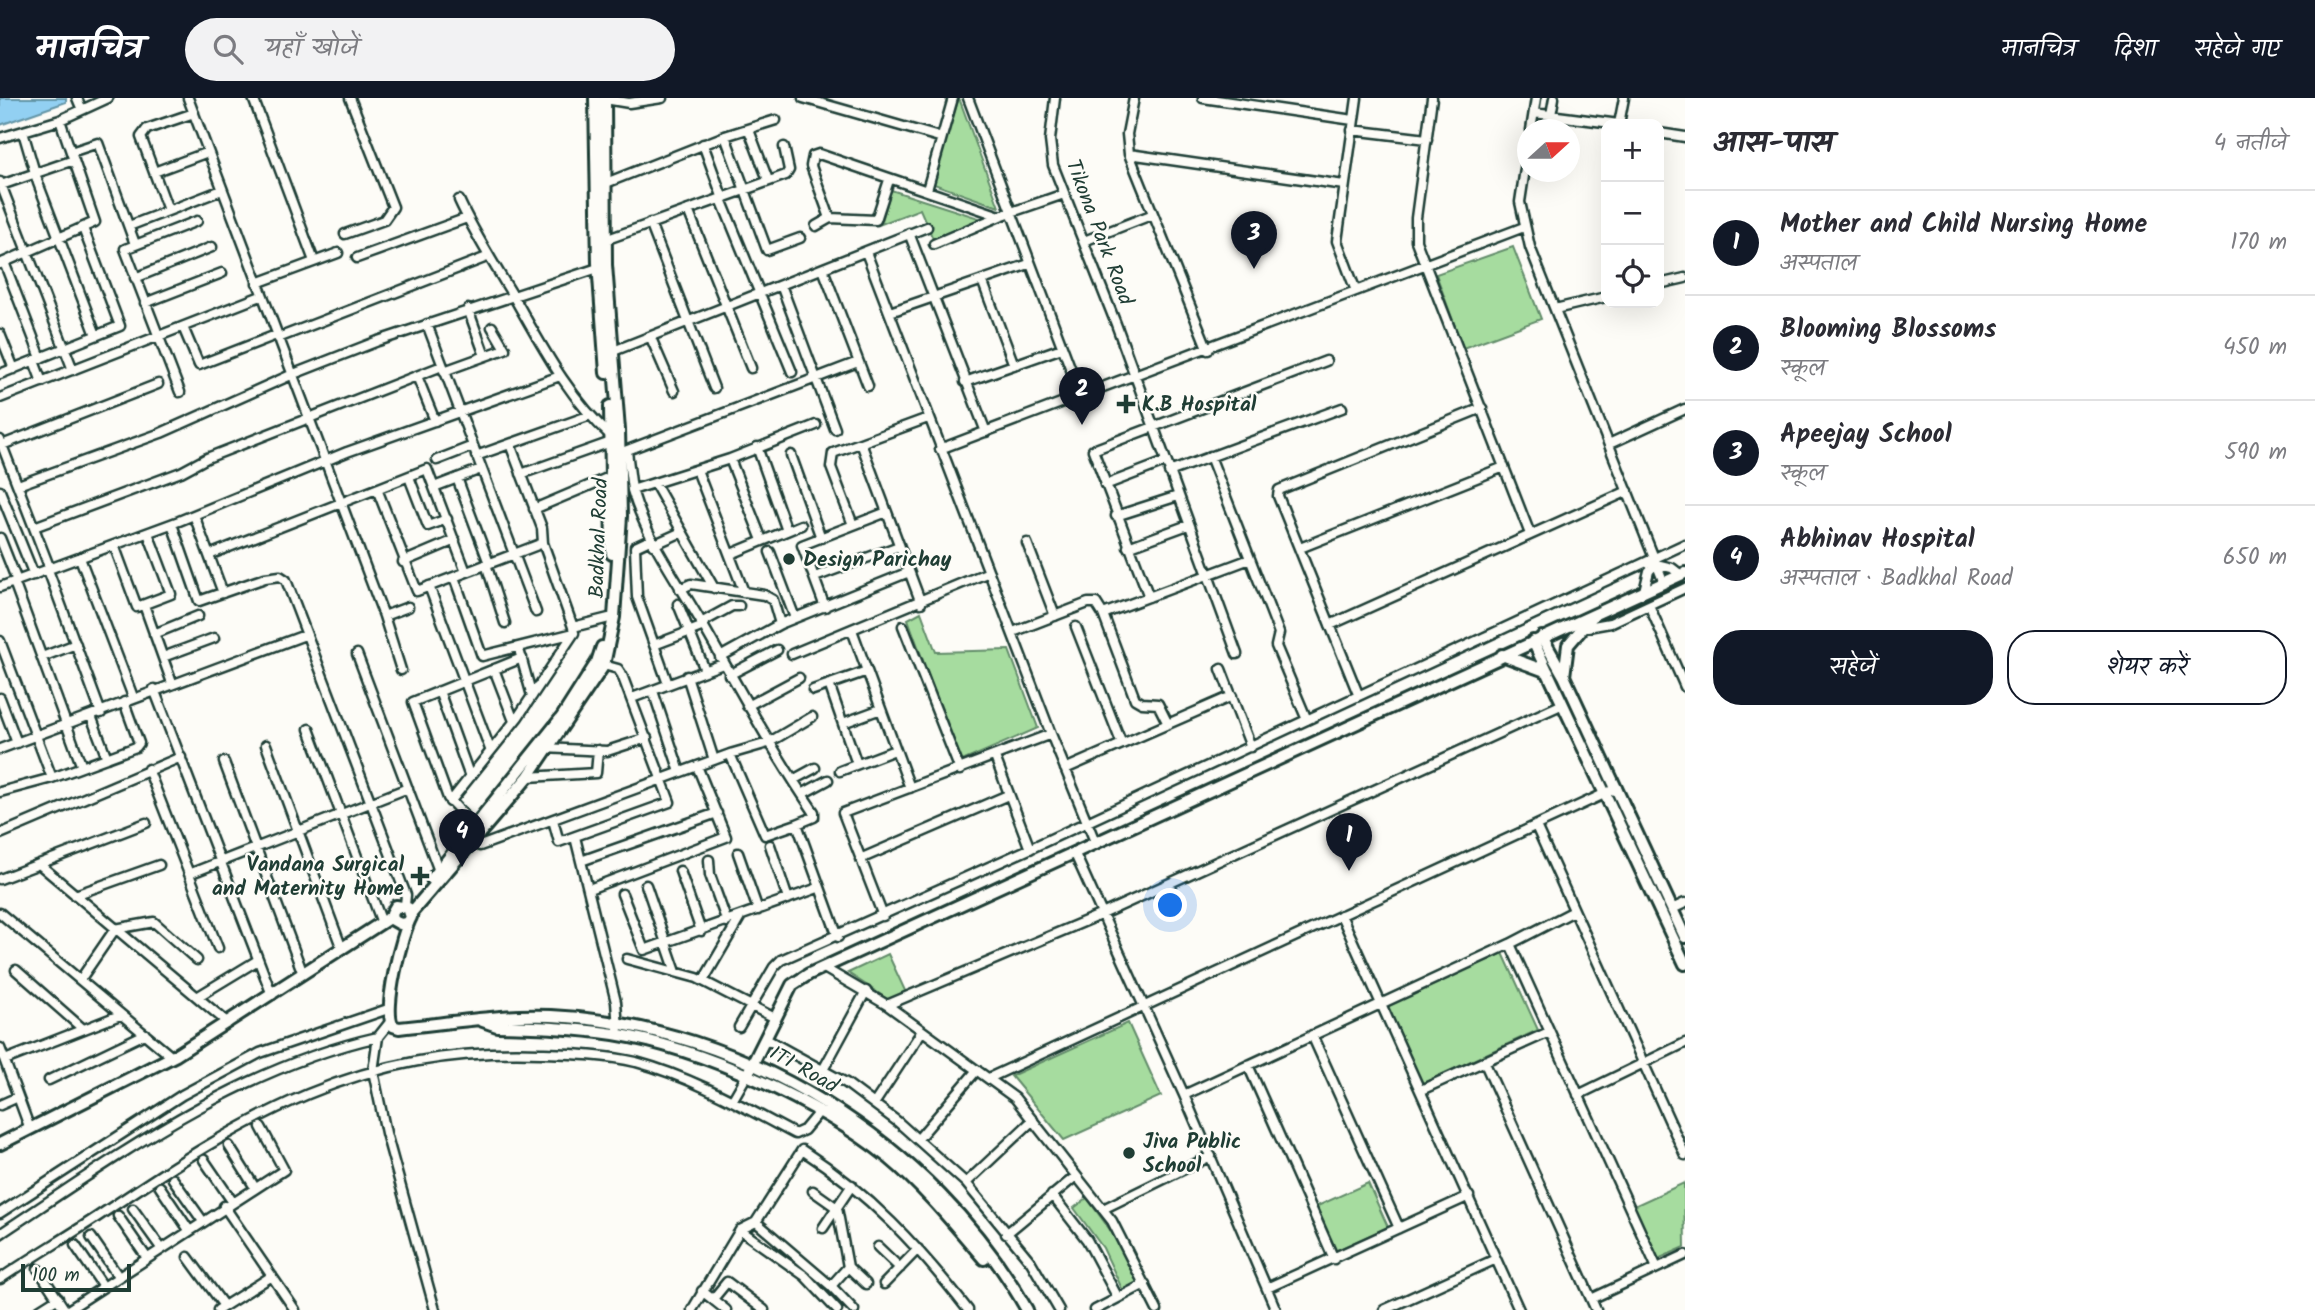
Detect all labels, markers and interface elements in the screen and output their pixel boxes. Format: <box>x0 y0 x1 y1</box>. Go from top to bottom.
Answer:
search box <box>185 18 675 81</box>
text: मानचित्र <box>35 23 143 76</box>
text: यहाँ खोजें <box>265 28 359 70</box>
icon: search <box>209 30 247 68</box>
text: मानचित्र <box>2001 30 2076 69</box>
text: दिशा <box>2114 30 2156 69</box>
text: सहेजे गए <box>2194 30 2280 69</box>
north arrow <box>1517 119 1580 182</box>
map controls <box>1601 119 1664 308</box>
button: + <box>1601 119 1664 182</box>
text: आस-पास <box>1713 120 1834 168</box>
text: 4 नतीजे <box>2214 126 2287 162</box>
street label: Tikona Park Road <box>1056 155 1142 311</box>
button: − <box>1601 182 1664 245</box>
text: Mother and Child Nursing Home <box>1780 204 2147 246</box>
pin: 3 <box>1231 211 1277 269</box>
text: 1 <box>1733 225 1739 261</box>
text: 170 m <box>2230 225 2287 261</box>
button: locate <box>1601 245 1664 308</box>
text: अस्पताल <box>1780 246 1857 282</box>
text: Blooming Blossoms <box>1780 309 1996 351</box>
text: 2 <box>1729 330 1743 366</box>
text: 450 m <box>2223 330 2287 366</box>
text: स्कूल <box>1780 351 1825 387</box>
pin: 2 <box>1059 367 1105 425</box>
place label: K.B Hospital <box>1142 389 1257 422</box>
marker: K.B Hospital <box>1116 394 1136 414</box>
text: Apeejay School <box>1780 414 1952 456</box>
text: 3 <box>1730 435 1742 471</box>
text: 590 m <box>2224 435 2287 471</box>
text: स्कूल <box>1780 456 1825 492</box>
street label: Badkhal Road <box>581 477 618 599</box>
text: Abhinav Hospital <box>1780 519 1975 561</box>
text: 4 <box>1730 540 1742 576</box>
text: 650 m <box>2223 540 2287 576</box>
place label: Design Parichay <box>803 544 951 577</box>
marker: Design Parichay <box>781 551 797 567</box>
text: अस्पताल · Badkhal Road <box>1780 561 2013 597</box>
button: सहेजें <box>1713 630 1993 705</box>
button: शेयर करें <box>2007 630 2287 705</box>
pin: 4 <box>439 809 485 867</box>
pin: 1 <box>1326 813 1372 871</box>
place label: Vandana Surgical and Maternity Home <box>212 849 404 906</box>
marker: Vandana Surgical and Maternity Home <box>410 866 430 886</box>
your location <box>1153 888 1187 922</box>
street label: ITI Road <box>763 1038 844 1103</box>
place label: Jiva Public School <box>1143 1126 1241 1183</box>
marker: Jiva Public School <box>1121 1145 1137 1161</box>
scale bar <box>21 1261 131 1293</box>
text: 100 m <box>32 1261 80 1291</box>

